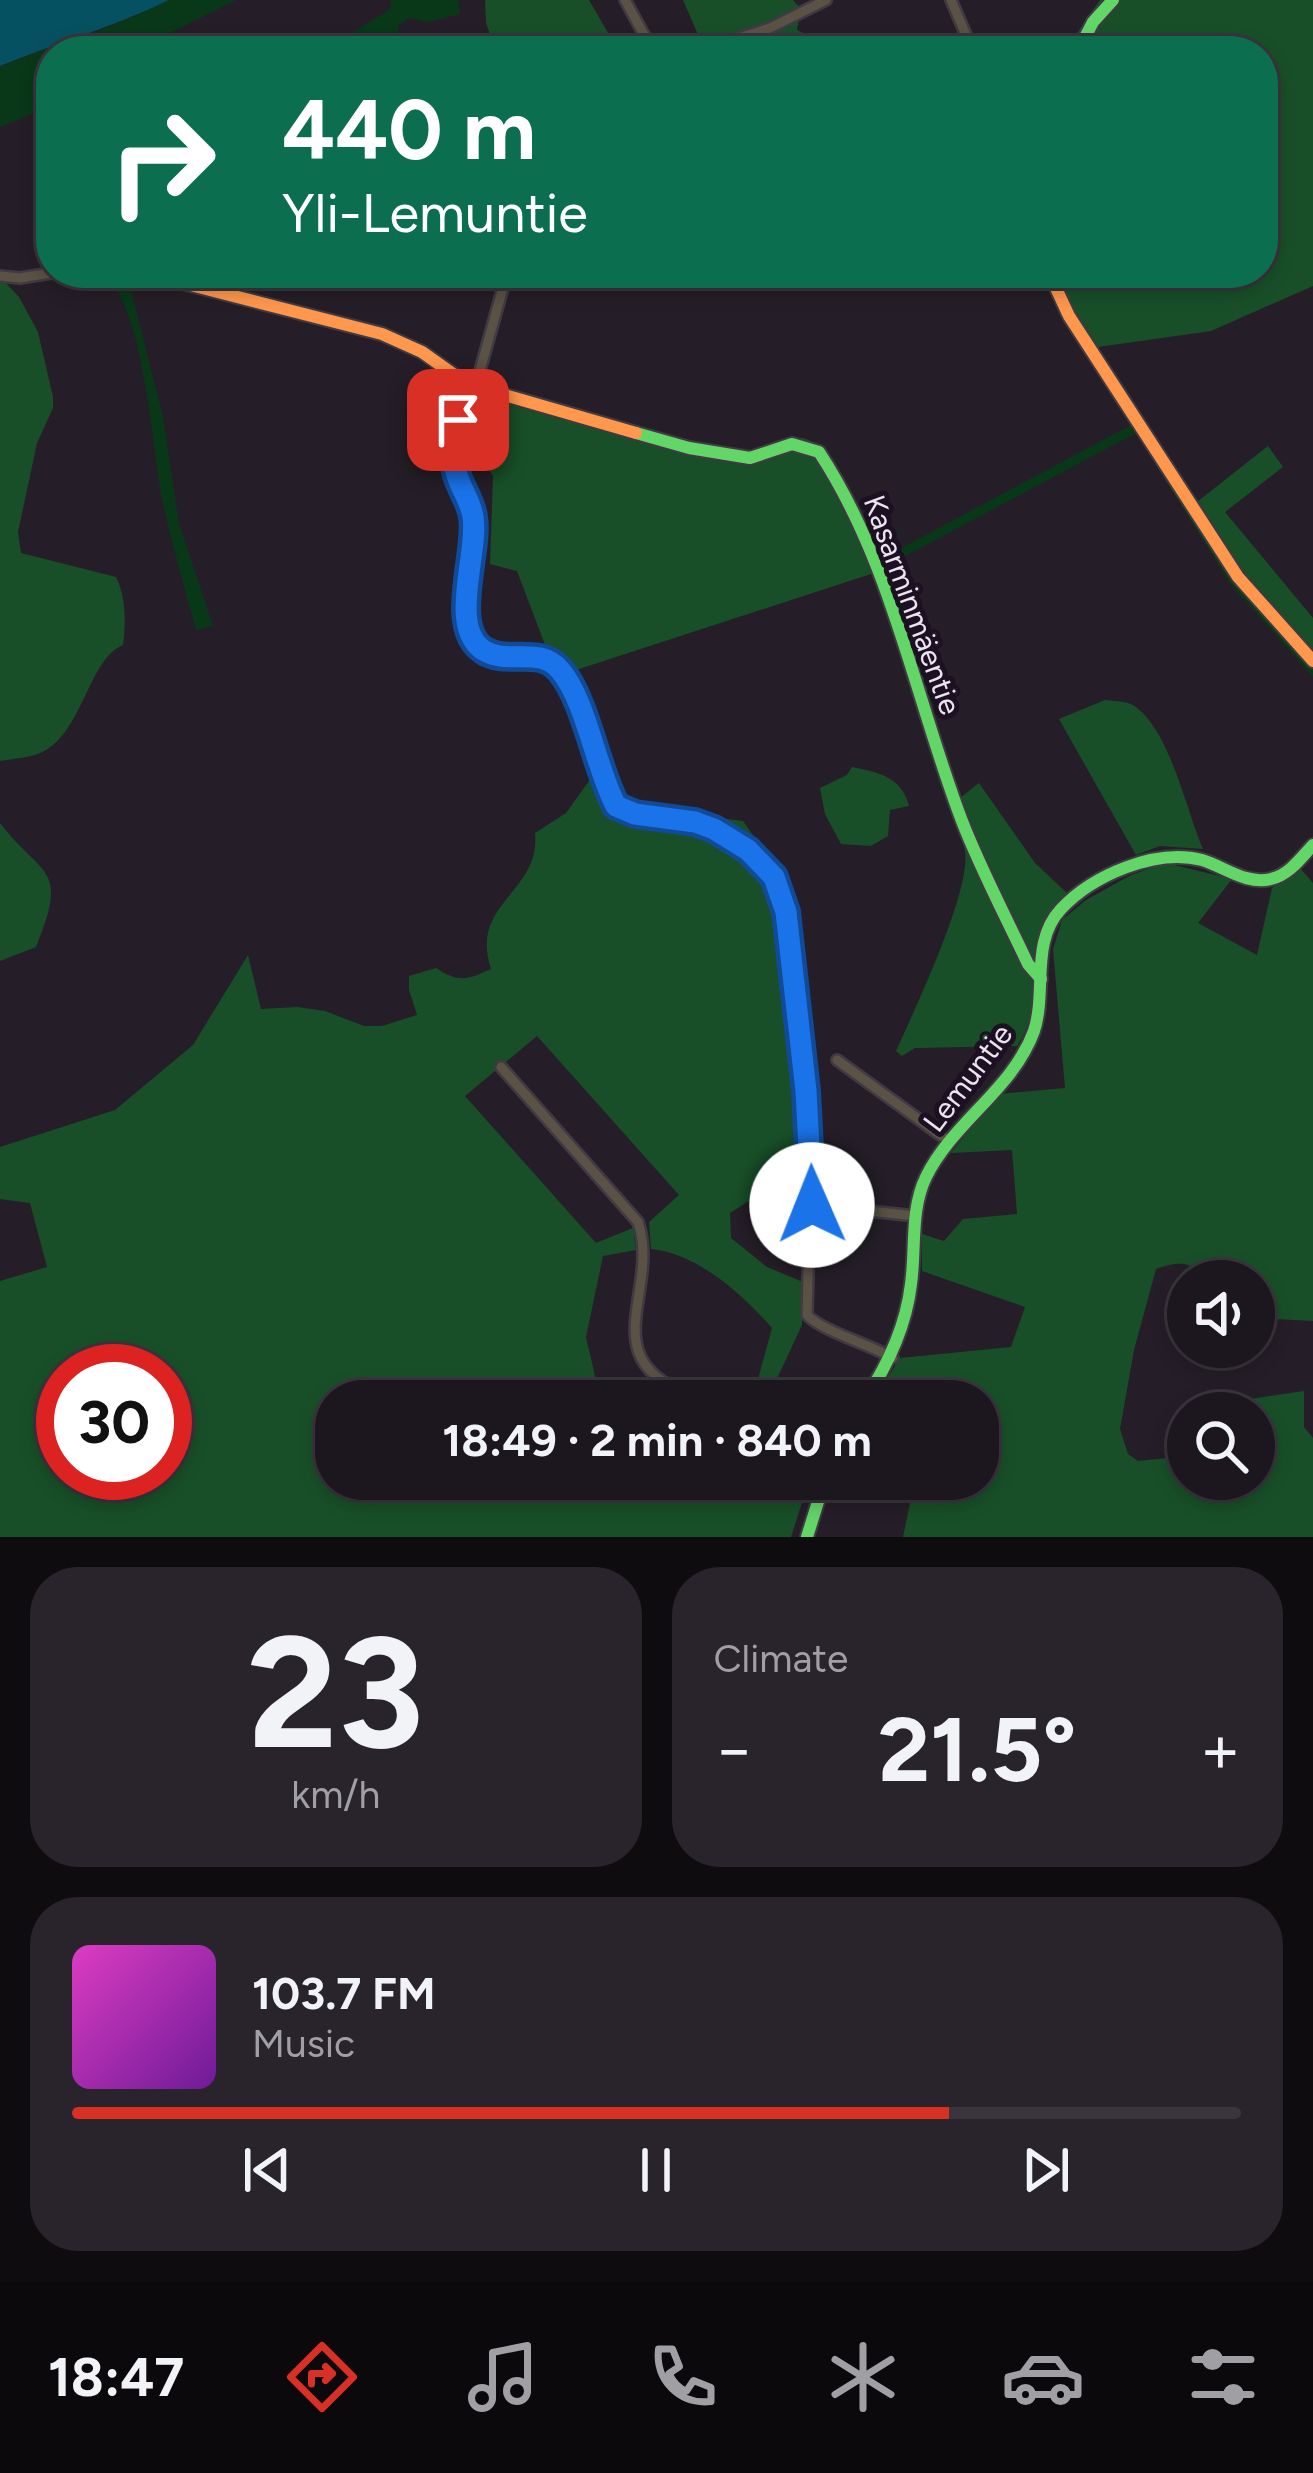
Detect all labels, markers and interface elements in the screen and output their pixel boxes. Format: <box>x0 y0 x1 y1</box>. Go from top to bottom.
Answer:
text: 440 m <box>282 79 536 180</box>
icon: right <box>84 84 240 240</box>
text: Yli-Lemuntie <box>282 181 588 246</box>
pin <box>407 369 509 471</box>
icon: arrive <box>425 387 491 453</box>
street label: Kasarminmäentie <box>856 490 969 720</box>
street label: Lemuntie <box>915 1016 1020 1139</box>
position arrow <box>749 1142 875 1268</box>
map controls <box>1167 1260 1275 1500</box>
button: sound <box>1167 1260 1275 1368</box>
speed limit sign: 30 <box>36 1344 192 1500</box>
button: search <box>1167 1392 1275 1500</box>
text: 18:49 · 2 min · 840 m <box>442 1413 872 1467</box>
text: 23 <box>247 1599 424 1786</box>
text: Climate <box>714 1635 848 1682</box>
text: 21.5° <box>878 1695 1077 1804</box>
text: − <box>714 1709 755 1789</box>
text: + <box>1200 1709 1241 1789</box>
text: km/h <box>291 1771 380 1818</box>
text: 103.7 FM <box>252 1966 436 2020</box>
text: Music <box>252 2020 355 2067</box>
icon: previous <box>234 2137 300 2203</box>
icon: pause <box>623 2137 689 2203</box>
icon: next <box>1013 2137 1079 2203</box>
icon: directions <box>280 2335 364 2419</box>
icon: music <box>461 2335 545 2419</box>
icon: phone <box>641 2335 725 2419</box>
icon: climate <box>821 2335 905 2419</box>
icon: car <box>1001 2335 1085 2419</box>
icon: filters <box>1181 2335 1265 2419</box>
text: 18:47 <box>48 2345 184 2410</box>

